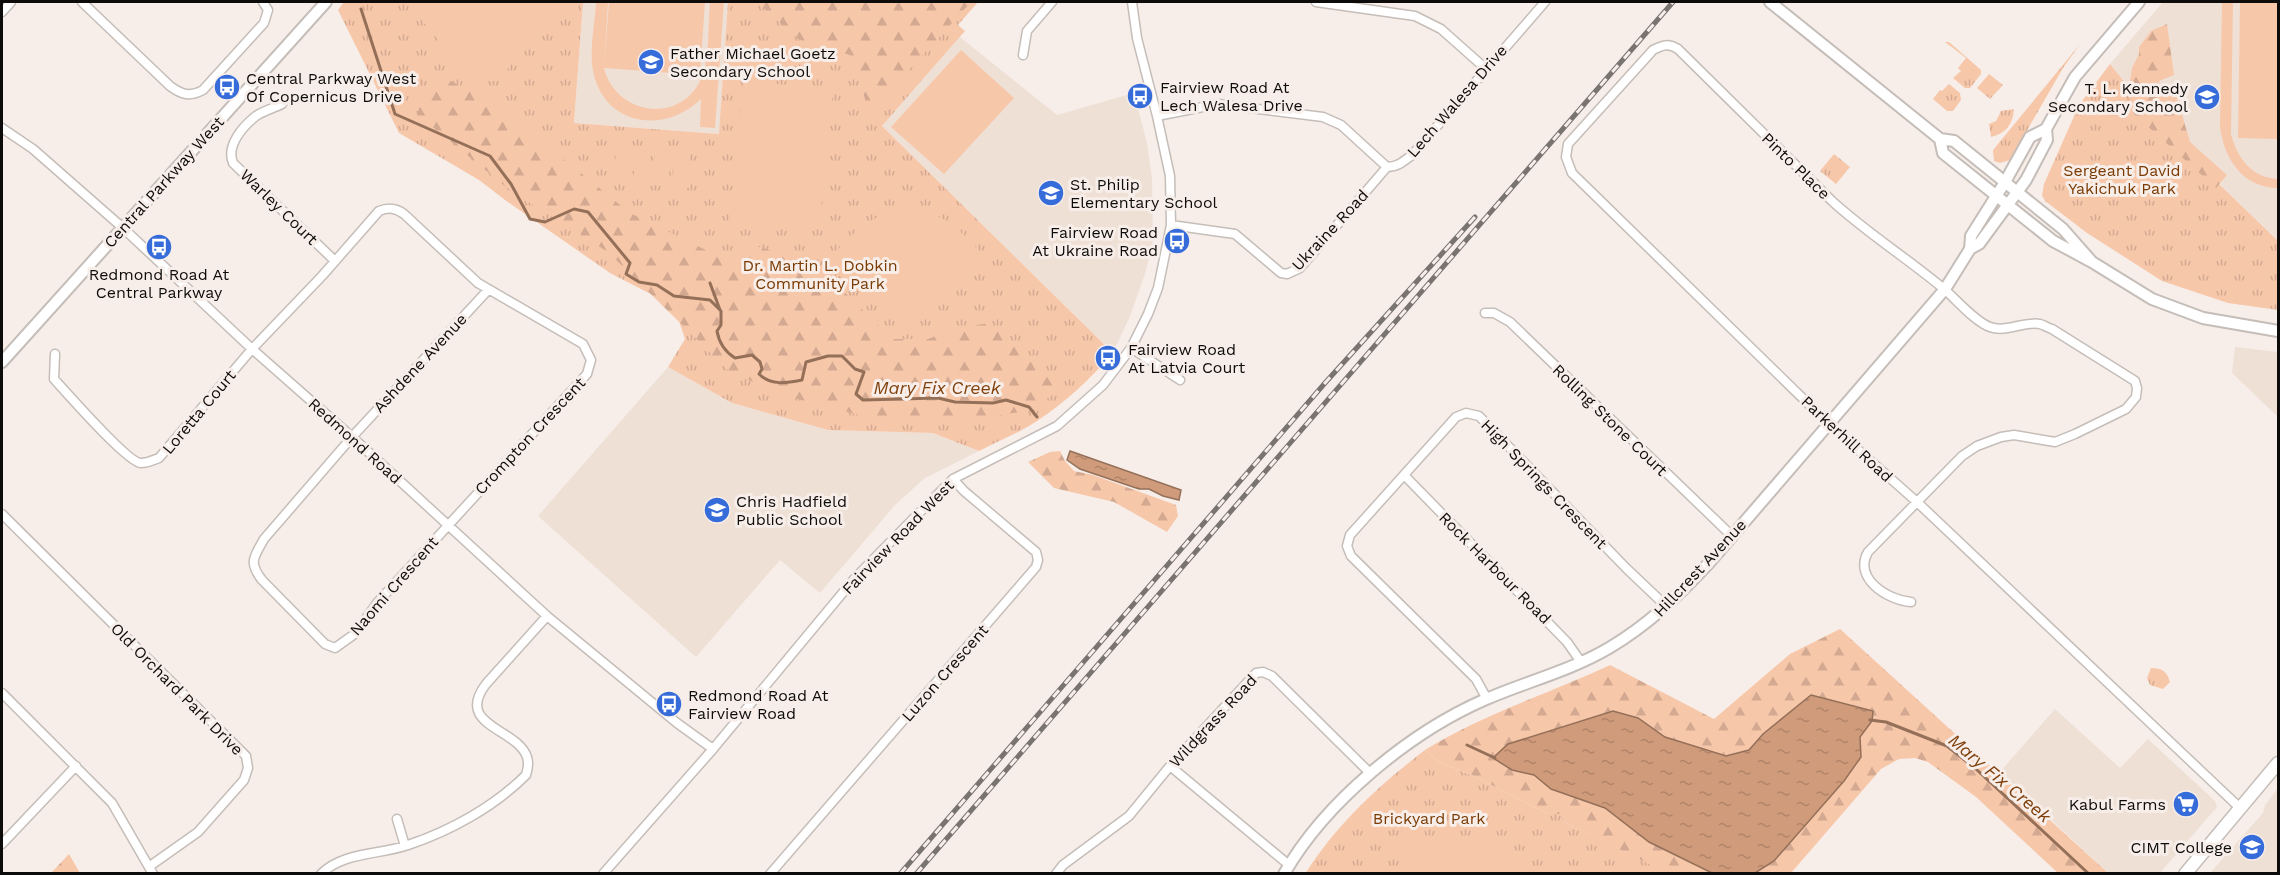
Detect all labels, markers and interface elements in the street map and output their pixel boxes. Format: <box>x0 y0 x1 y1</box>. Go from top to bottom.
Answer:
street label: Lech Walesa Drive <box>1403 41 1511 161</box>
place label: Father Michael Goetz Secondary School <box>670 44 835 81</box>
school or university icon: Father Michael Goetz Secondary School <box>636 47 666 77</box>
place label: Central Parkway West Of Copernicus Drive <box>246 69 416 106</box>
bus stop icon: Central Parkway West Of Copernicus Drive <box>212 72 242 102</box>
place label: Fairview Road At Lech Walesa Drive <box>1160 78 1303 115</box>
place label: T. L. Kennedy Secondary School <box>2048 79 2189 116</box>
bus stop icon: Fairview Road At Lech Walesa Drive <box>1125 81 1155 111</box>
school or university icon: T. L. Kennedy Secondary School <box>2192 82 2222 112</box>
street label: Central Parkway West <box>100 112 228 252</box>
street label: Pinto Place <box>1758 129 1834 203</box>
park label: Sergeant David Yakichuk Park <box>2063 161 2181 198</box>
street label: Warley Court <box>236 165 322 249</box>
place label: St. Philip Elementary School <box>1070 175 1218 212</box>
school or university icon: St. Philip Elementary School <box>1036 178 1066 208</box>
street label: Ukraine Road <box>1288 186 1372 274</box>
place label: Fairview Road At Ukraine Road <box>1032 223 1158 260</box>
bus stop icon: Fairview Road At Ukraine Road <box>1162 226 1192 256</box>
bus stop icon: Redmond Road At Central Parkway <box>144 232 174 262</box>
park label: Dr. Martin L. Dobkin Community Park <box>742 256 898 293</box>
place label: Redmond Road At Central Parkway <box>89 265 230 302</box>
street label: Ashdene Avenue <box>369 309 471 417</box>
place label: Fairview Road At Latvia Court <box>1128 340 1245 377</box>
bus stop icon: Fairview Road At Latvia Court <box>1093 343 1123 373</box>
street label: Rolling Stone Court <box>1549 360 1672 480</box>
street label: Loretta Court <box>158 366 240 458</box>
street label: Crompton Crescent <box>471 373 589 499</box>
water label: Mary Fix Creek <box>874 377 1002 398</box>
street label: Parkerhill Road <box>1797 392 1897 486</box>
street label: Redmond Road <box>304 394 406 488</box>
street label: High Springs Crescent <box>1477 415 1611 553</box>
street label: Fairview Road West <box>838 475 958 598</box>
place label: Chris Hadfield Public School <box>736 492 847 529</box>
school or university icon: Chris Hadfield Public School <box>702 495 732 525</box>
street label: Rock Harbour Road <box>1435 508 1555 628</box>
street label: Hillcrest Avenue <box>1650 515 1750 621</box>
street label: Naomi Crescent <box>346 532 442 639</box>
street label: Old Orchard Park Drive <box>107 619 247 759</box>
street label: Luzon Crescent <box>898 620 992 725</box>
street label: Wildgrass Road <box>1165 671 1261 771</box>
place label: Redmond Road At Fairview Road <box>688 686 829 723</box>
bus stop icon: Redmond Road At Fairview Road <box>654 689 684 719</box>
water label: Mary Fix Creek <box>1945 729 2056 828</box>
supermarket icon: Kabul Farms <box>2171 789 2201 819</box>
place label: Kabul Farms <box>2069 795 2166 814</box>
park label: Brickyard Park <box>1373 809 1485 828</box>
school or university icon: CIMT College <box>2237 832 2267 862</box>
place label: CIMT College <box>2131 838 2232 857</box>

